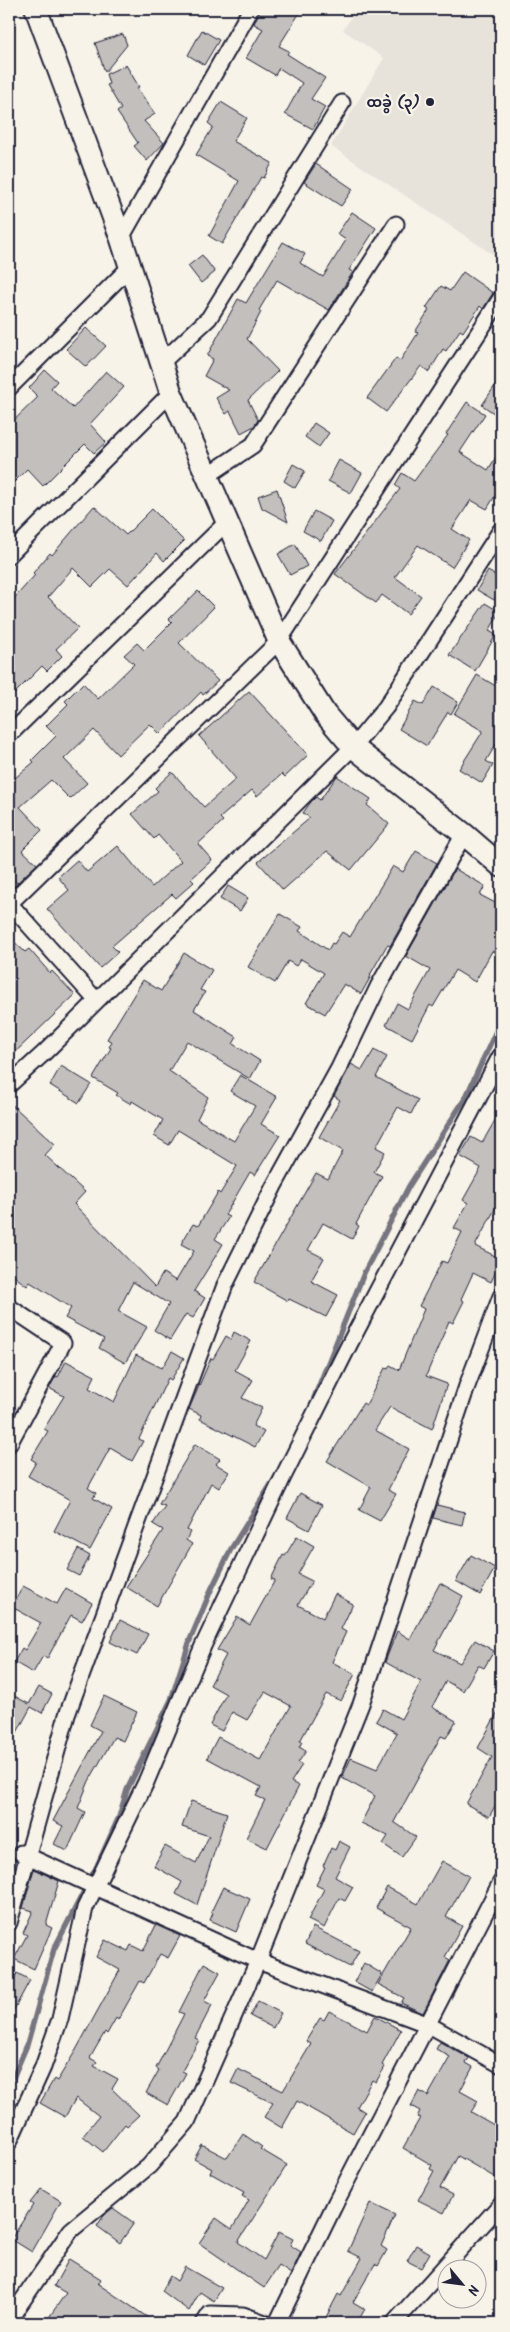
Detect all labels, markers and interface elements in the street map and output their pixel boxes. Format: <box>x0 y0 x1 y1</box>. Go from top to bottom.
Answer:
place label: ထခွဲ (၃) <box>366 92 420 114</box>
marker: ထခွဲ (၃) <box>424 96 436 108</box>
north arrow <box>438 2260 488 2310</box>
text: N <box>461 2281 484 2299</box>

